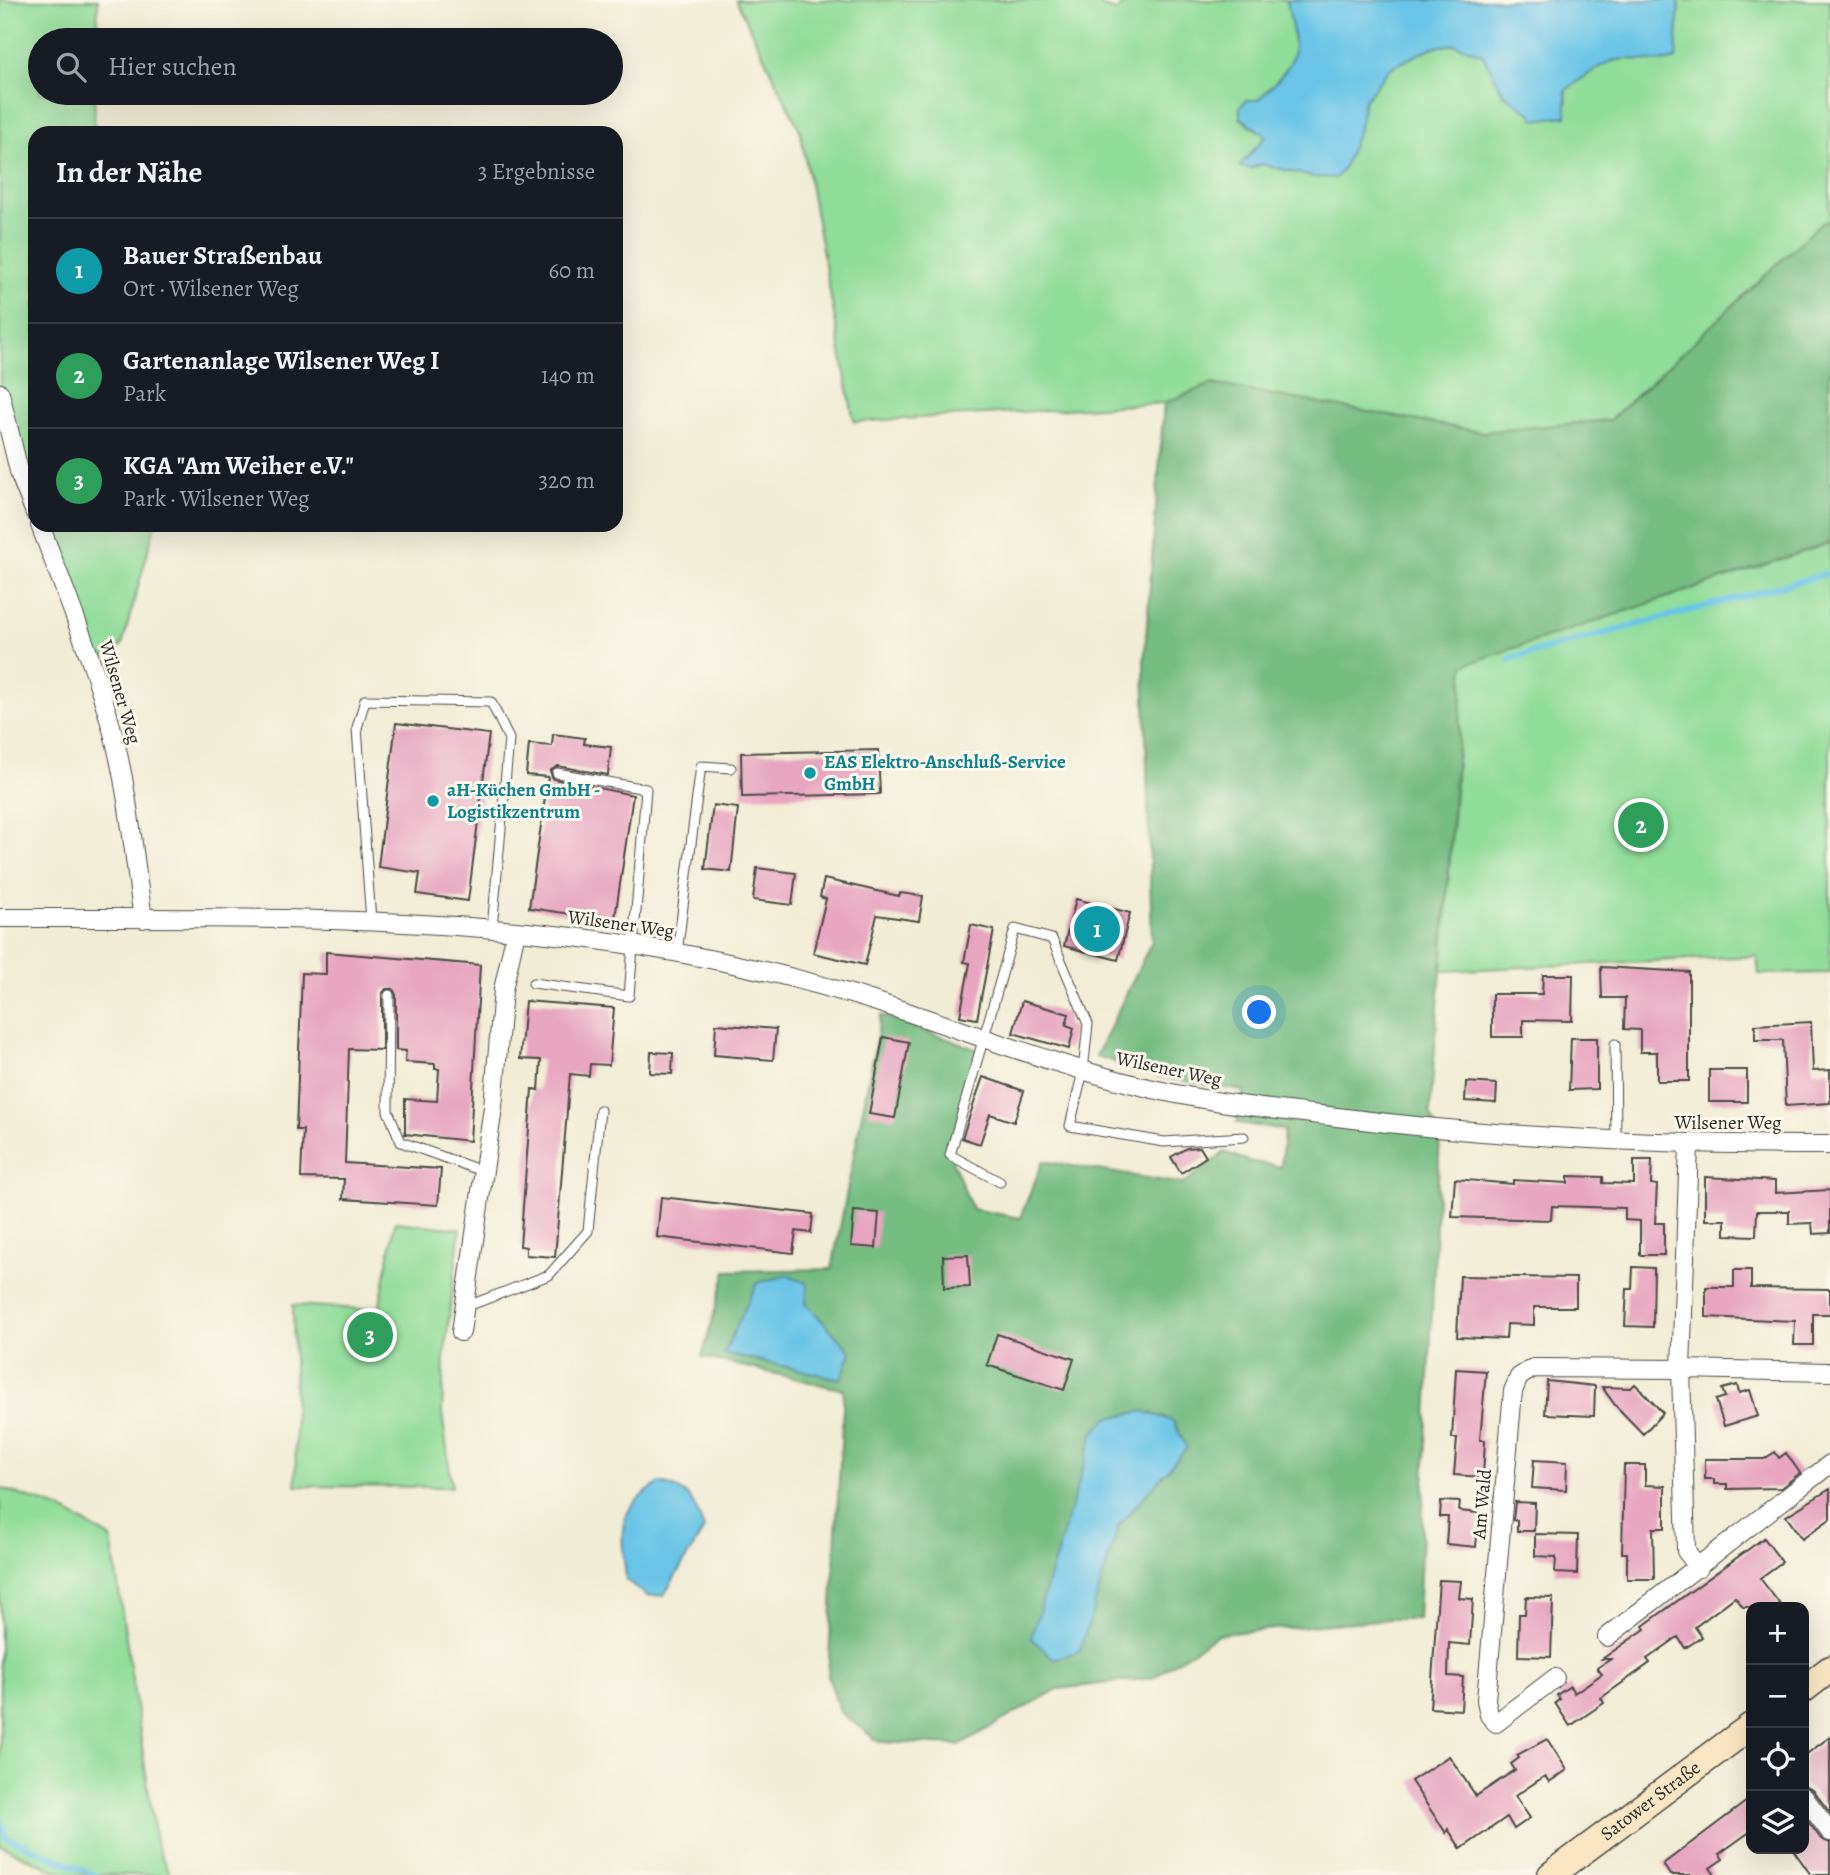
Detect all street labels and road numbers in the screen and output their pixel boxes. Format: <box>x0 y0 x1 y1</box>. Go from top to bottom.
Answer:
street label: Wilsener Weg <box>92 636 147 748</box>
street label: Wilsener Weg <box>565 904 676 944</box>
street label: Wilsener Weg <box>1113 1045 1225 1093</box>
street label: Wilsener Weg <box>1673 1110 1782 1136</box>
street label: Am Wald <box>1466 1467 1498 1541</box>
street label: Satower Straße <box>1595 1755 1706 1847</box>

